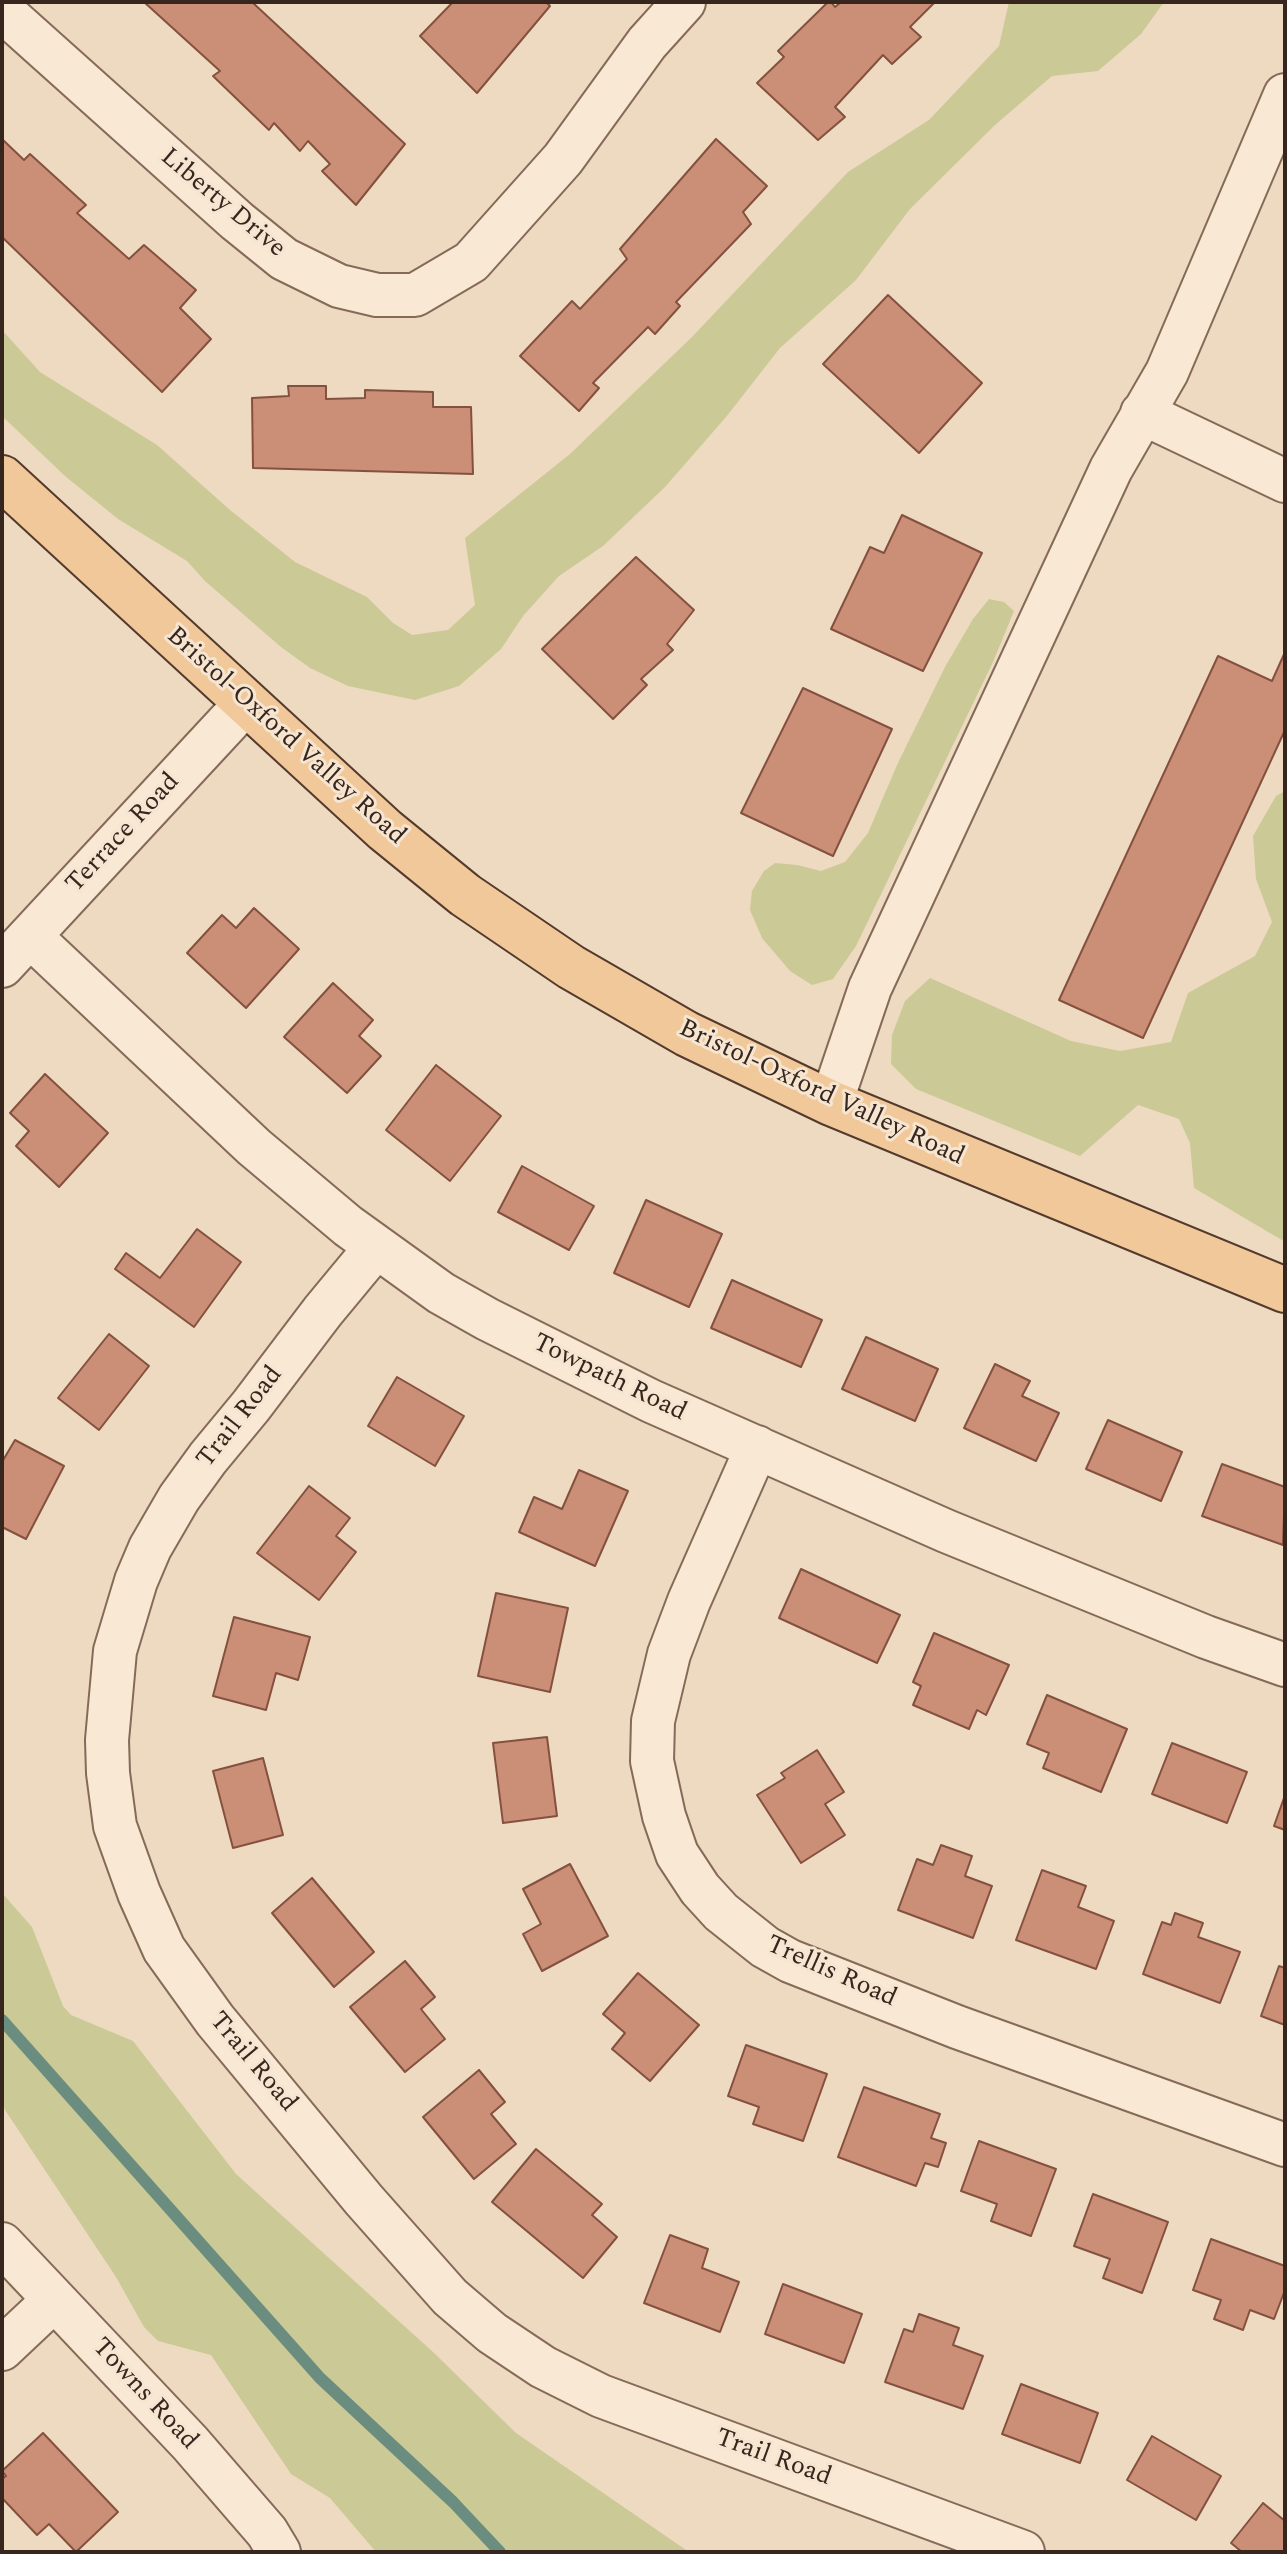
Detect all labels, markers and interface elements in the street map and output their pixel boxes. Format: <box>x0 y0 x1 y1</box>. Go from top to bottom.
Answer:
street label: Liberty Drive <box>153 143 291 265</box>
street label: Bristol-Oxford Valley Road <box>159 621 411 853</box>
street label: Terrace Road <box>61 768 187 900</box>
street label: Bristol-Oxford Valley Road <box>673 1014 969 1174</box>
street label: Towpath Road <box>527 1328 691 1430</box>
street label: Trail Road <box>191 1361 291 1475</box>
street label: Trellis Road <box>761 1930 901 2016</box>
street label: Trail Road <box>201 2007 303 2119</box>
street label: Towns Road <box>84 2333 204 2457</box>
street label: Trail Road <box>711 2424 835 2494</box>

